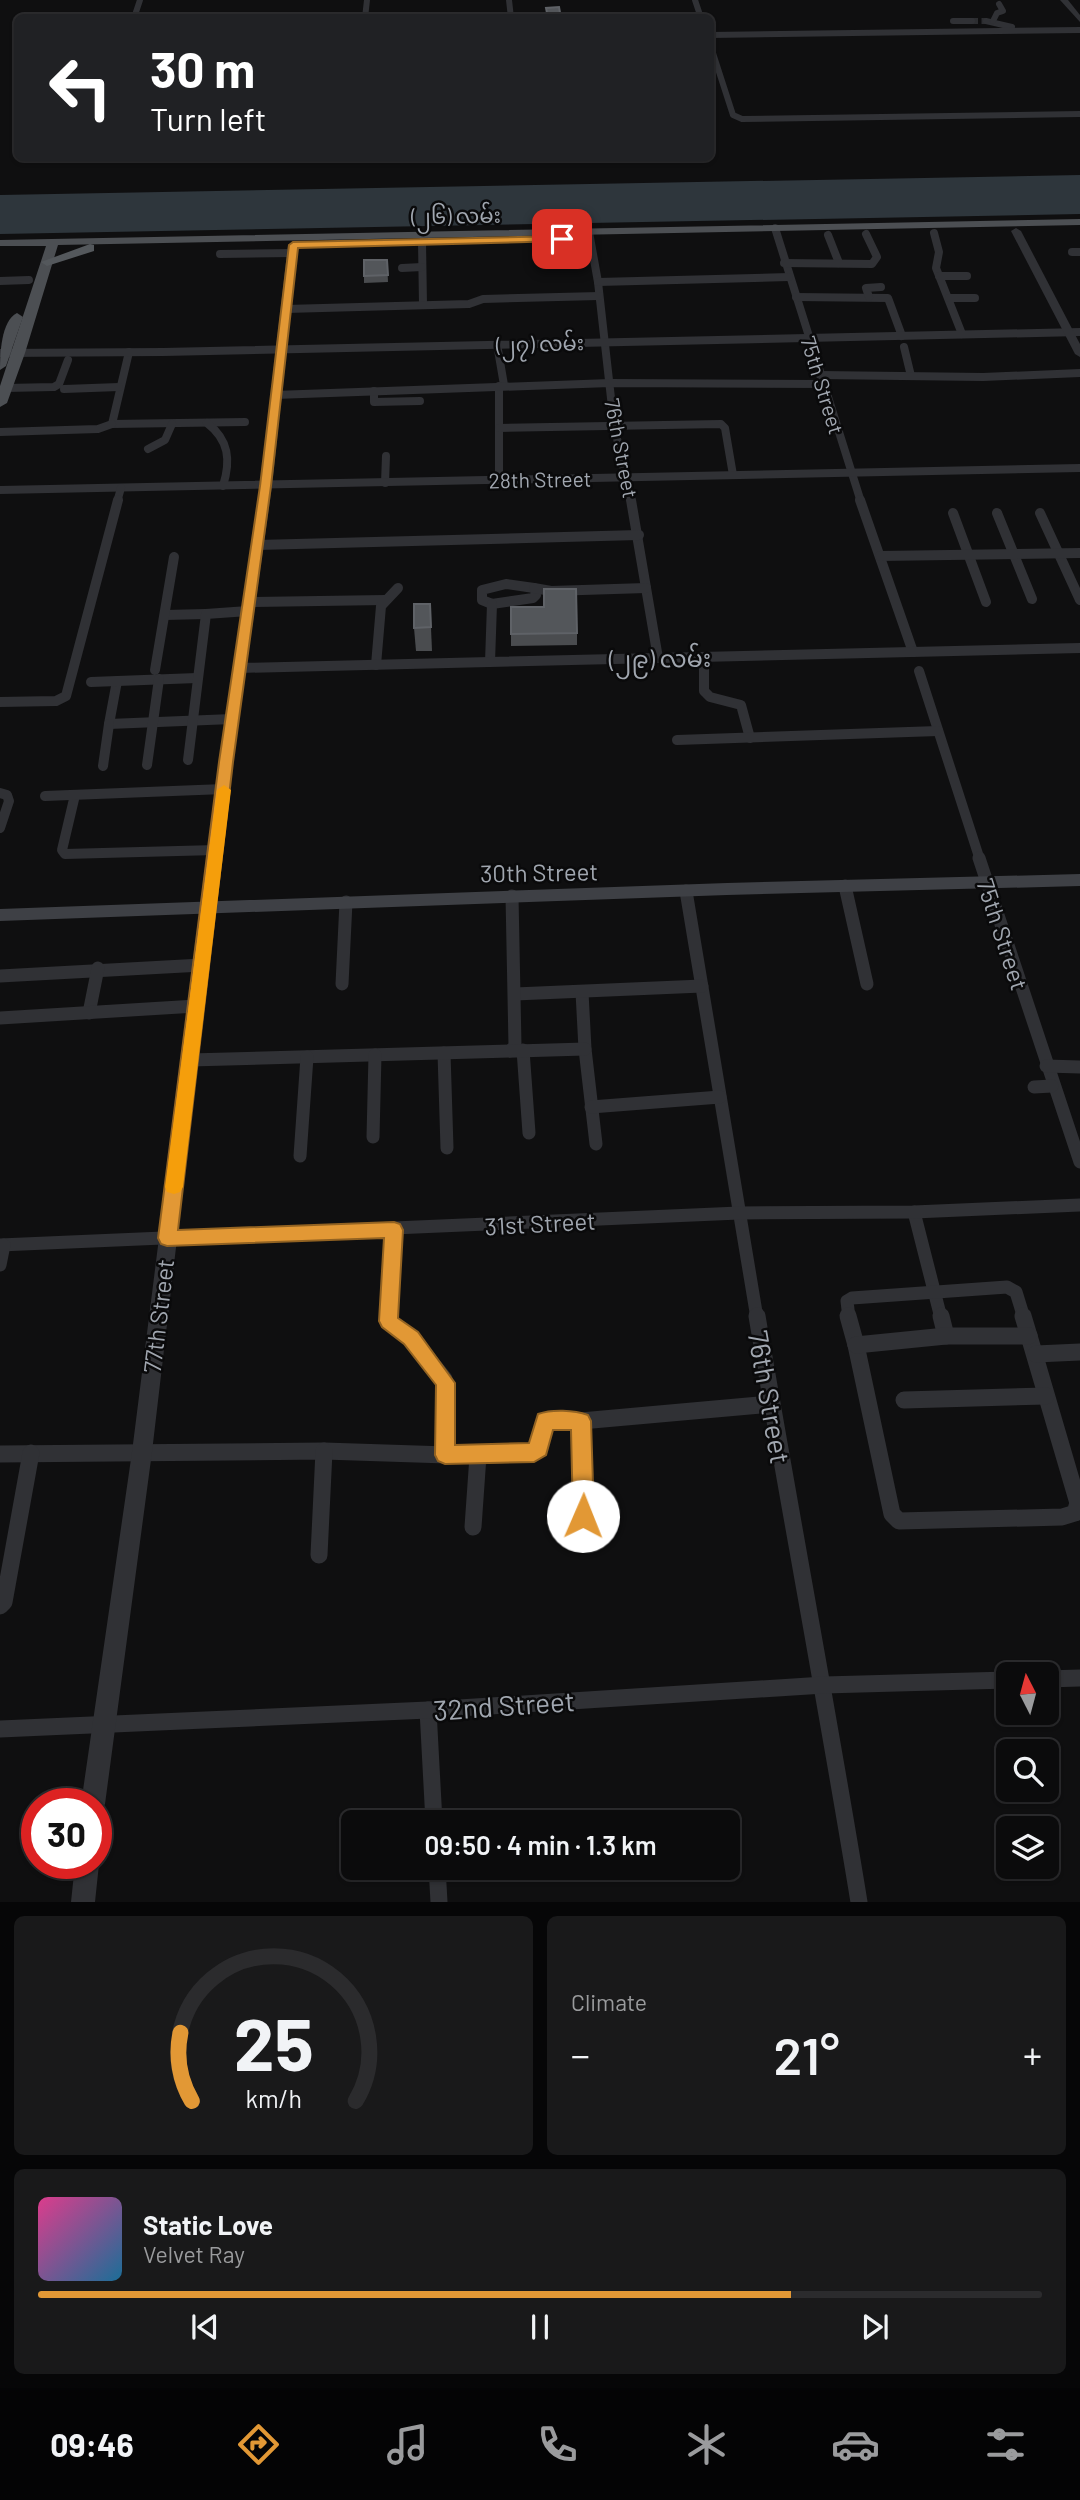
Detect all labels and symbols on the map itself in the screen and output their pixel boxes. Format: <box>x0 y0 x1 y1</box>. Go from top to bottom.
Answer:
street label: (၂၆) လမ်း <box>410 200 501 234</box>
pin <box>532 209 592 269</box>
street label: (၂၇) လမ်း <box>495 327 585 363</box>
street label: 75th Street <box>796 333 850 437</box>
street label: 76th Street <box>600 396 644 500</box>
street label: 28th Street <box>488 466 592 492</box>
street label: (၂၉) လမ်း <box>608 643 712 679</box>
street label: 30th Street <box>480 856 598 888</box>
street label: 75th Street <box>971 875 1035 993</box>
street label: 31st Street <box>484 1206 596 1240</box>
street label: 77th Street <box>137 1257 179 1375</box>
street label: 76th Street <box>742 1328 798 1466</box>
position arrow <box>546 1479 620 1553</box>
north arrow <box>996 1662 1059 1726</box>
street label: 32nd Street <box>432 1683 576 1727</box>
speed limit sign: 30 <box>21 1788 112 1879</box>

